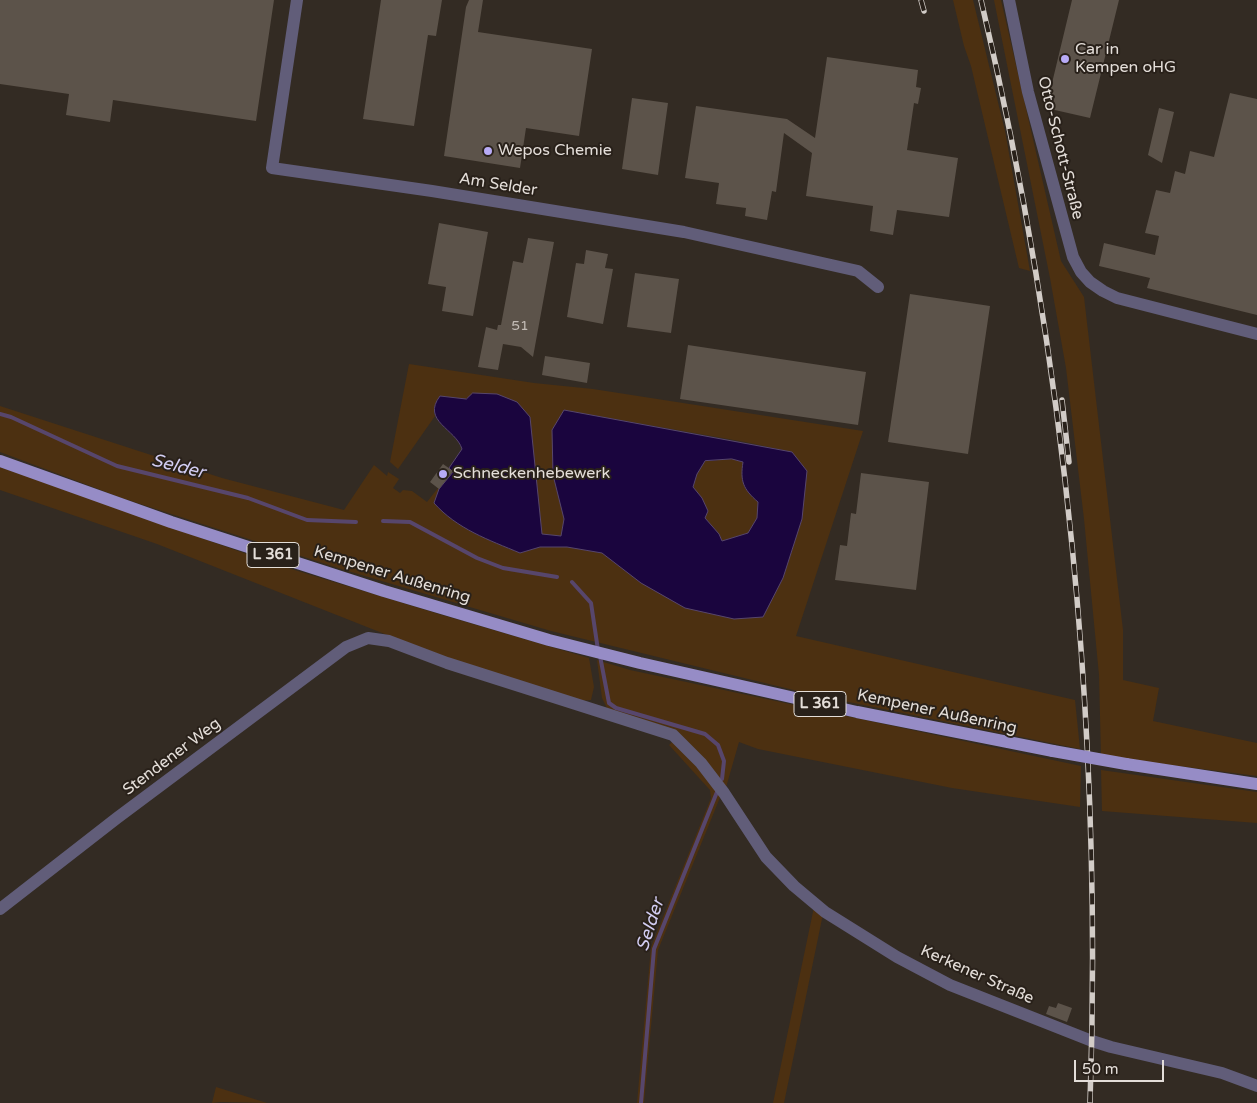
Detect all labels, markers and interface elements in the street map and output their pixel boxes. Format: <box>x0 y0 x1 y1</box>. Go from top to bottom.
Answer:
place label: Car in Kempen oHG <box>1075 40 1176 78</box>
marker: Car in Kempen oHG <box>1059 53 1071 65</box>
street label: Otto-Schott-Straße <box>1033 74 1087 222</box>
place label: Wepos Chemie <box>498 141 612 161</box>
marker: Wepos Chemie <box>482 145 494 157</box>
street label: Am Selder <box>458 169 538 201</box>
house number: 51 <box>511 318 529 334</box>
water label: Selder <box>149 450 207 484</box>
place label: Schneckenhebewerk <box>453 464 610 484</box>
marker: Schneckenhebewerk <box>437 468 449 480</box>
road number: L 361 <box>247 542 299 568</box>
street label: Kempener Außenring <box>311 542 473 608</box>
street label: Kempener Außenring <box>855 686 1019 738</box>
road number: L 361 <box>794 692 846 716</box>
street label: Stendener Weg <box>119 714 225 800</box>
water label: Selder <box>632 896 670 954</box>
street label: Kerkener Straße <box>917 941 1037 1009</box>
scale bar <box>1077 1050 1167 1082</box>
text: 50 m <box>1082 1060 1119 1078</box>

